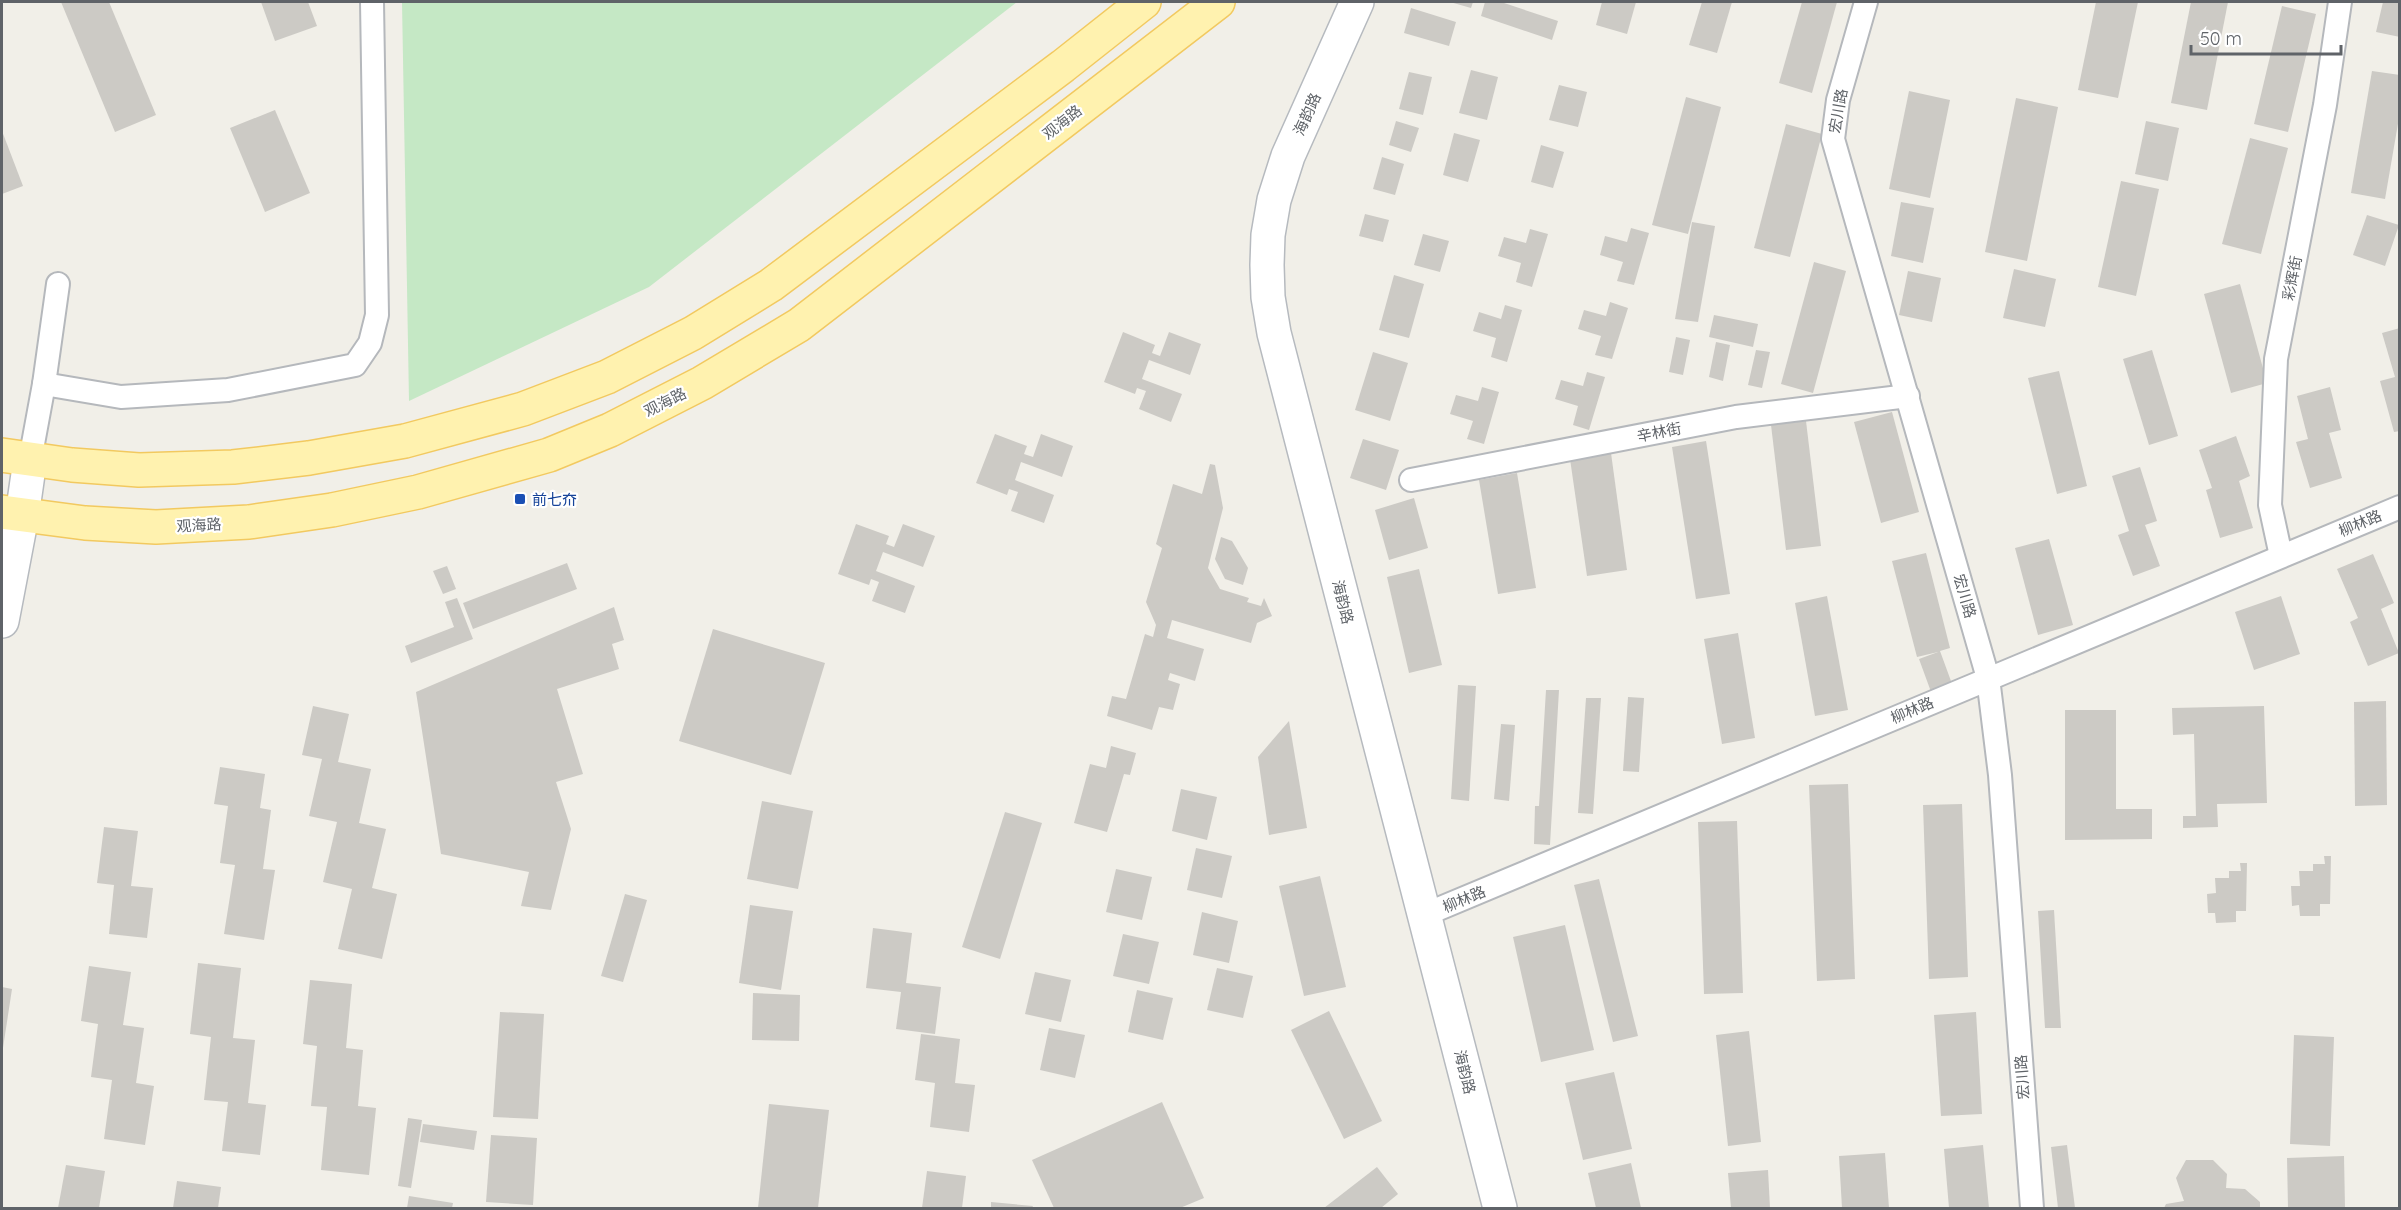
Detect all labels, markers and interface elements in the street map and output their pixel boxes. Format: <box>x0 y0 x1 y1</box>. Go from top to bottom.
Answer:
scale bar <box>2191 18 2341 56</box>
text: 50 m <box>2200 27 2242 50</box>
street label: 宏川路 <box>1825 87 1851 135</box>
street label: 海韵路 <box>1289 90 1325 138</box>
street label: 观海路 <box>1038 101 1086 143</box>
street label: 彩辉街 <box>2278 254 2306 302</box>
street label: 观海路 <box>641 383 689 421</box>
street label: 辛林街 <box>1635 418 1683 446</box>
place label: 前七夼 <box>532 490 577 509</box>
marker: 前七夼 <box>513 492 527 506</box>
street label: 柳林路 <box>2336 505 2384 541</box>
street label: 观海路 <box>176 514 222 536</box>
street label: 宏川路 <box>1950 572 1980 620</box>
street label: 海韵路 <box>1328 578 1358 626</box>
street label: 柳林路 <box>1888 692 1936 728</box>
street label: 柳林路 <box>1440 881 1488 917</box>
street label: 海韵路 <box>1450 1048 1480 1096</box>
street label: 宏川路 <box>2011 1054 2033 1100</box>

